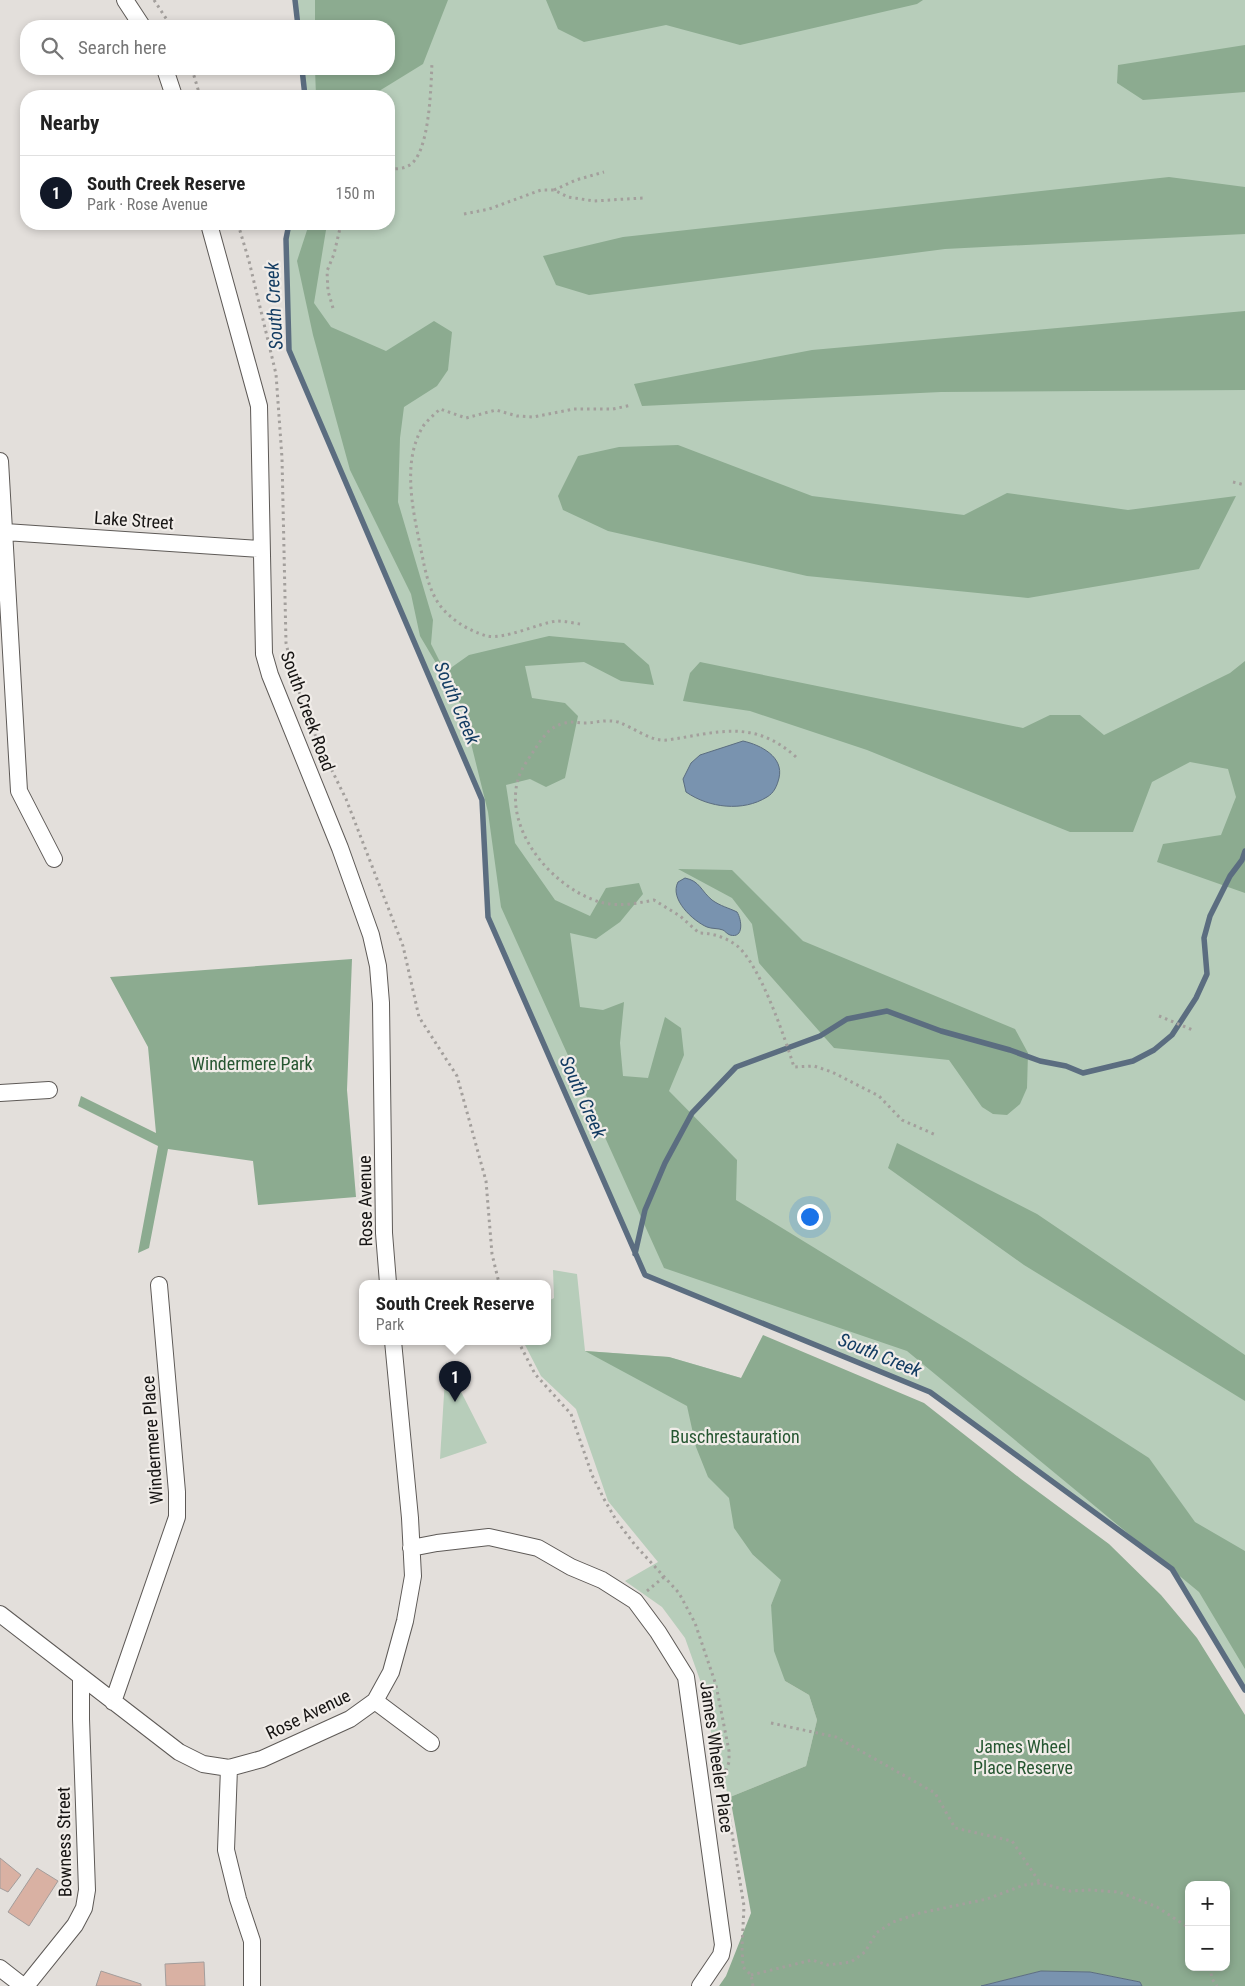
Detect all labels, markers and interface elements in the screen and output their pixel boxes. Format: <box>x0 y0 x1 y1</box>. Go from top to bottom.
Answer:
search box <box>20 20 395 75</box>
icon: search <box>38 34 66 62</box>
text: Search here <box>78 36 166 59</box>
text: Nearby <box>40 111 99 135</box>
text: South Creek Reserve <box>87 172 245 195</box>
text: 1 <box>52 184 60 203</box>
text: 150 m <box>336 184 375 203</box>
text: Park · Rose Avenue <box>87 195 208 214</box>
water label: South Creek <box>260 261 288 350</box>
street label: Lake Street <box>93 507 175 533</box>
street label: South Creek Road <box>277 648 339 774</box>
water label: South Creek <box>429 658 485 749</box>
water label: South Creek <box>555 1052 612 1142</box>
park label: Windermere Park <box>191 1053 313 1074</box>
street label: Rose Avenue <box>354 1155 376 1247</box>
your location <box>797 1204 823 1230</box>
popup <box>359 1280 551 1345</box>
text: South Creek Reserve <box>376 1292 534 1315</box>
text: Park <box>376 1315 404 1334</box>
water label: South Creek <box>835 1328 926 1382</box>
pin: 1 <box>439 1361 471 1402</box>
street label: Windermere Place <box>137 1375 167 1505</box>
park label: Buschrestauration <box>670 1426 800 1447</box>
street label: James Wheeler Place <box>696 1680 738 1834</box>
street label: Rose Avenue <box>262 1685 354 1743</box>
park label: James Wheel Place Reserve <box>973 1736 1073 1778</box>
street label: Bowness Street <box>53 1787 75 1897</box>
map controls <box>1185 1881 1230 1971</box>
button: + <box>1185 1881 1230 1926</box>
button: − <box>1185 1926 1230 1971</box>

